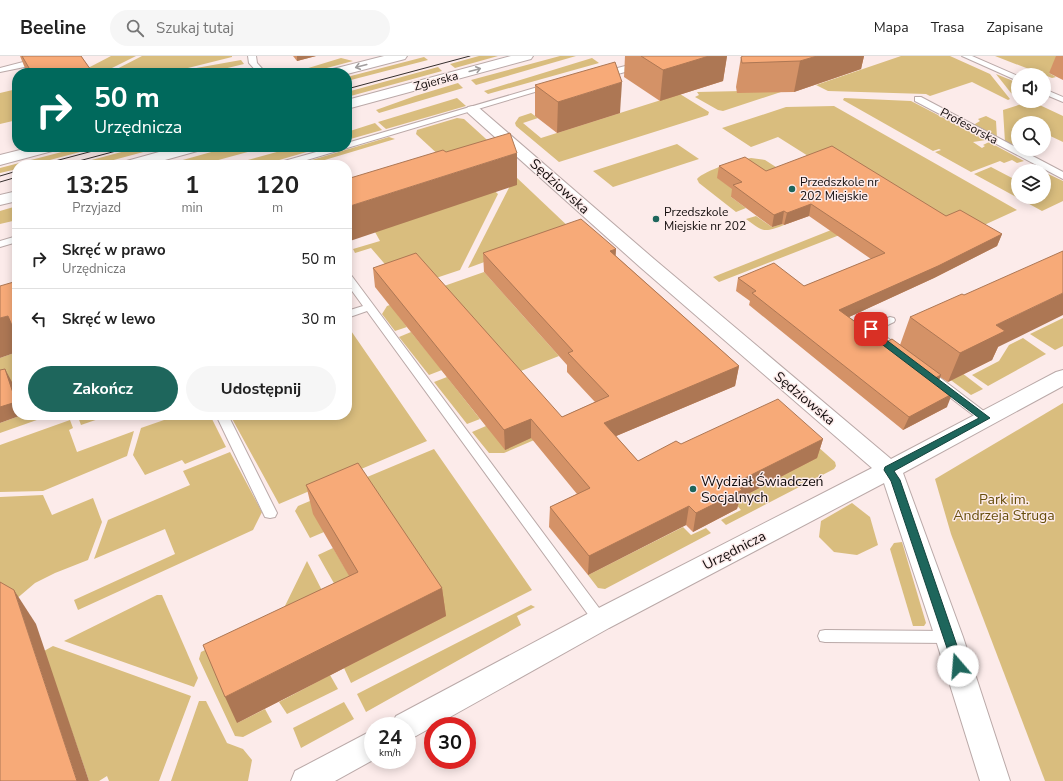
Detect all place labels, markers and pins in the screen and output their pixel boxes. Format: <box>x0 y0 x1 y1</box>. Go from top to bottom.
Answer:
place label: Przedszkole nr 202 Miejskie <box>800 174 879 204</box>
marker: Przedszkole nr 202 Miejskie <box>787 184 797 194</box>
place label: Przedszkole Miejskie nr 202 <box>664 204 746 234</box>
marker: Przedszkole Miejskie nr 202 <box>651 214 661 224</box>
pin <box>854 312 888 346</box>
place label: Wydział Świadczeń Socjalnych <box>701 472 824 507</box>
marker: Wydział Świadczeń Socjalnych <box>688 484 698 494</box>

